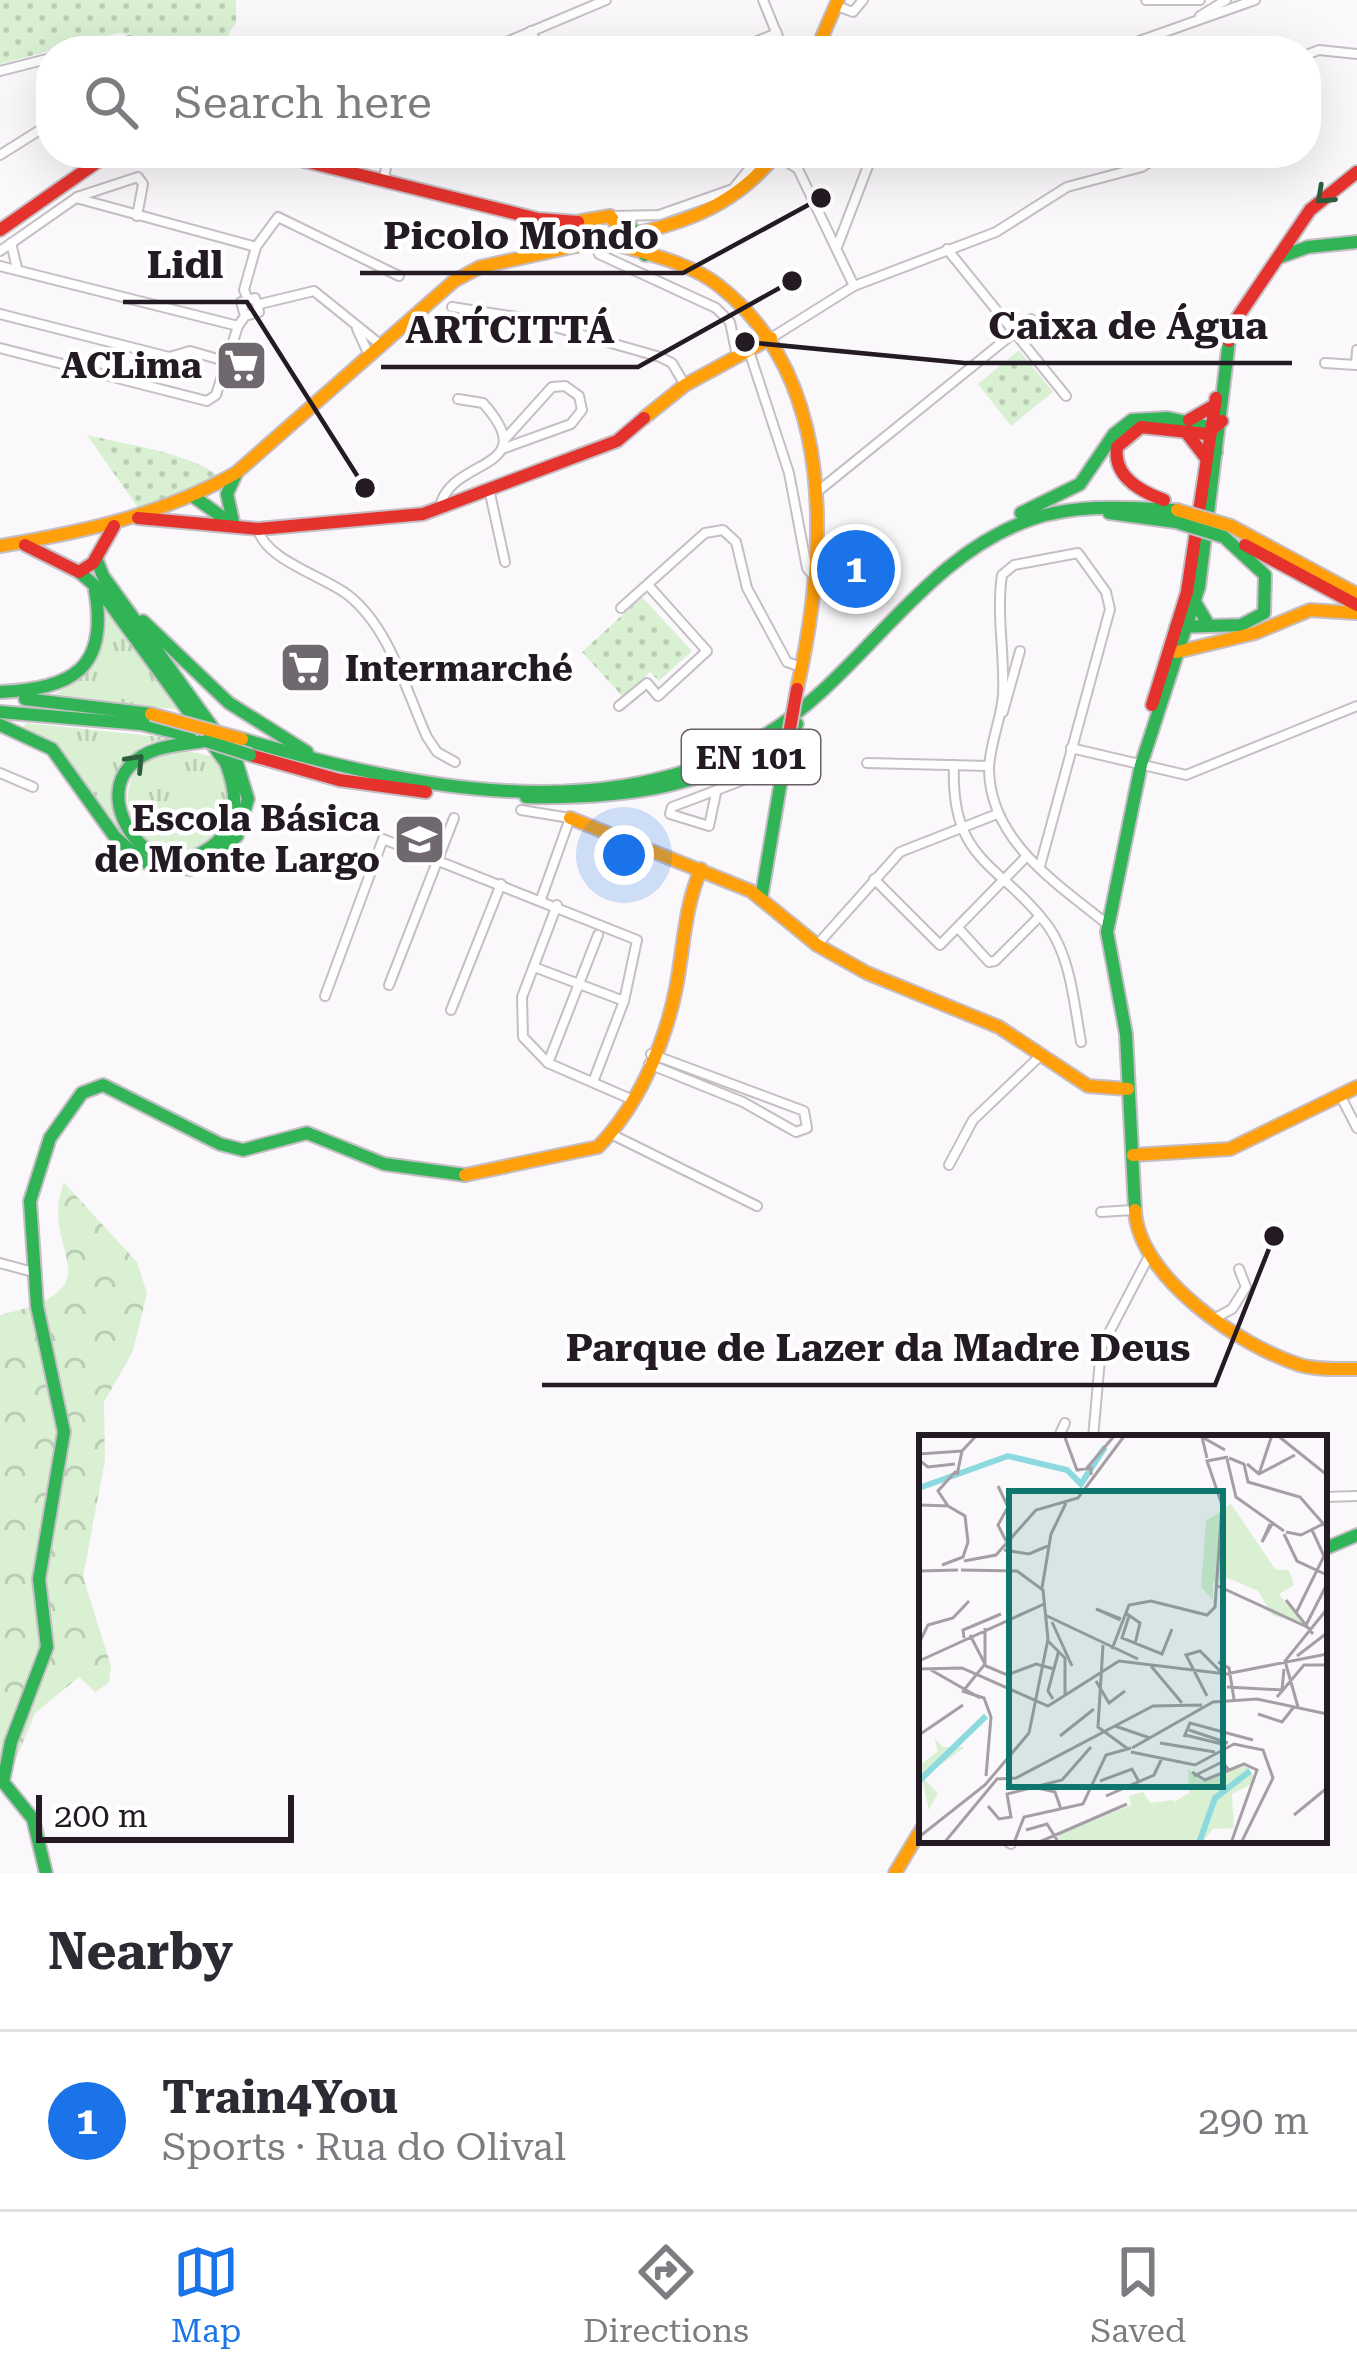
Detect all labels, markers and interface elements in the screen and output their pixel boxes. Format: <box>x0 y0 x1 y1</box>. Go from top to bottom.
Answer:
search box <box>36 36 1321 168</box>
icon: search <box>78 69 144 135</box>
text: Search here <box>174 76 432 129</box>
one-way arrow <box>1317 182 1338 203</box>
callout: Picolo Mondo <box>360 198 683 273</box>
text: Picolo Mondo <box>383 213 659 259</box>
callout: Lidl <box>123 227 247 302</box>
text: Lidl <box>147 242 224 288</box>
callout: Caixa de Água <box>964 288 1292 363</box>
callout: ART´CITTÁ <box>381 292 638 367</box>
text: Caixa de Água <box>988 303 1268 349</box>
text: ART´CITTÁ <box>405 305 615 353</box>
supermarket icon: ACLima <box>213 337 269 393</box>
place label: ACLima <box>61 345 202 387</box>
pin: 1 <box>817 524 895 614</box>
supermarket icon: Intermarché <box>278 640 334 696</box>
place label: Intermarché <box>345 648 573 690</box>
road number: EN 101 <box>682 730 820 784</box>
one-way arrow <box>122 755 144 777</box>
place label: Escola Básica de Monte Largo <box>94 798 380 881</box>
school or university icon: Escola Básica de Monte Largo <box>391 811 447 867</box>
your location <box>594 825 654 885</box>
callout: Parque de Lazer da Madre Deus <box>542 1310 1215 1385</box>
text: Parque de Lazer da Madre Deus <box>566 1325 1190 1371</box>
inset map <box>919 1435 1327 1843</box>
scale bar <box>36 1789 294 1842</box>
text: 200 m <box>54 1796 148 1835</box>
text: Nearby <box>48 1922 233 1981</box>
text: Train4You <box>162 2071 398 2124</box>
text: 1 <box>76 2098 98 2144</box>
text: 290 m <box>1198 2098 1309 2144</box>
text: Sports · Rua do Olival <box>162 2124 566 2170</box>
tab: Map <box>171 2239 241 2350</box>
tab: Directions <box>583 2239 749 2350</box>
tab: Saved <box>1091 2239 1186 2350</box>

